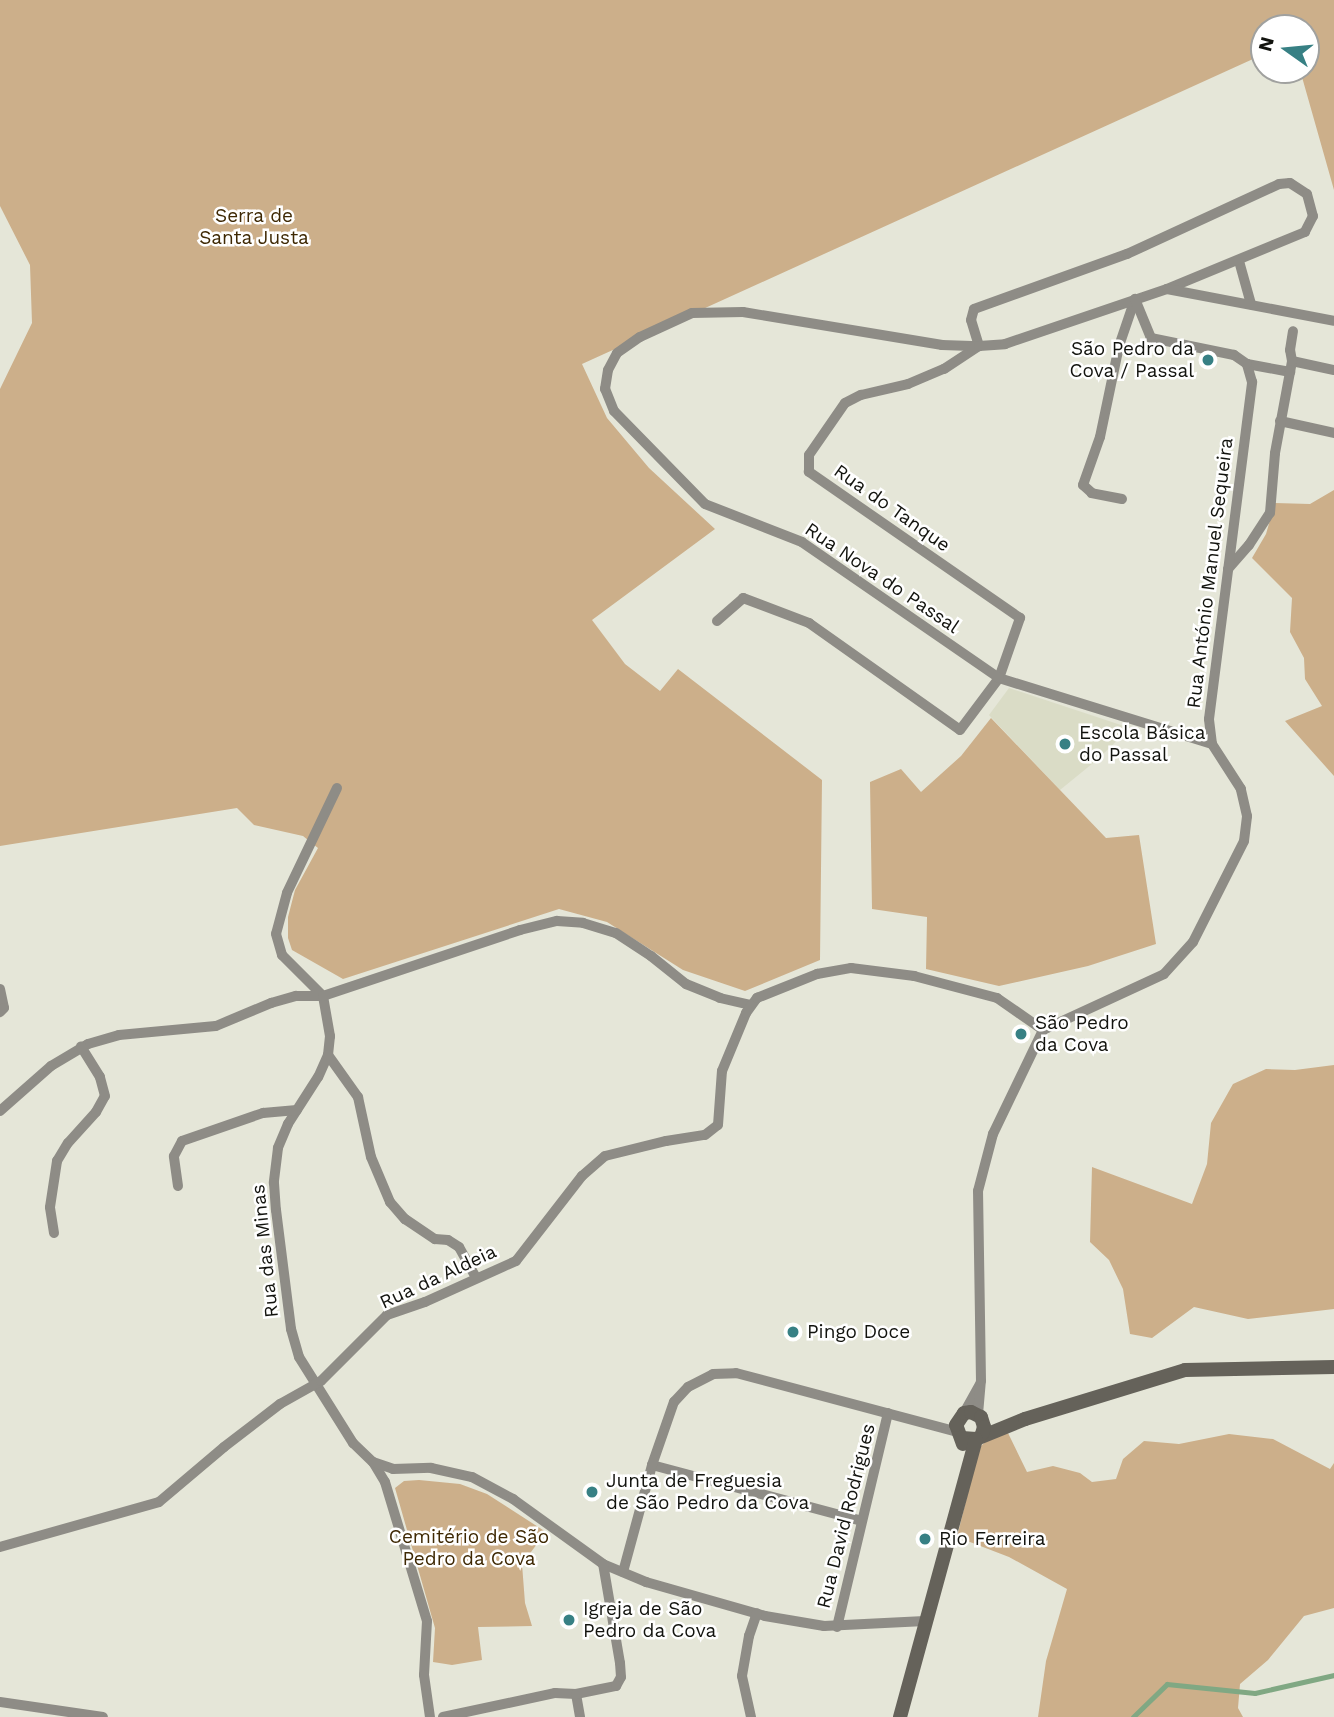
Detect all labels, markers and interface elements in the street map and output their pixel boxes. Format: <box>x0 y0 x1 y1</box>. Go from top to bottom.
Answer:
north arrow <box>1250 14 1320 84</box>
text: N <box>1253 34 1279 54</box>
park label: Serra de Santa Justa <box>199 205 309 249</box>
place label: São Pedro da Cova / Passal <box>1069 338 1194 382</box>
marker: São Pedro da Cova / Passal <box>1200 352 1216 368</box>
street label: Rua António Manuel Sequeira <box>1182 436 1238 710</box>
street label: Rua do Tanque <box>829 459 955 557</box>
street label: Rua Nova do Passal <box>800 518 964 638</box>
place label: Escola Básica do Passal <box>1079 722 1206 766</box>
marker: Escola Básica do Passal <box>1057 736 1073 752</box>
place label: São Pedro da Cova <box>1035 1012 1129 1056</box>
marker: São Pedro da Cova <box>1013 1026 1029 1042</box>
street label: Rua das Minas <box>247 1183 283 1319</box>
street label: Rua da Aldeia <box>375 1240 501 1314</box>
place label: Pingo Doce <box>807 1321 910 1343</box>
marker: Pingo Doce <box>785 1324 801 1340</box>
street label: Rua David Rodrigues <box>812 1421 880 1611</box>
place label: Junta de Freguesia de São Pedro da Cova <box>606 1470 810 1514</box>
marker: Junta de Freguesia de São Pedro da Cova <box>584 1484 600 1500</box>
park label: Cemitério de São Pedro da Cova <box>389 1526 549 1570</box>
place label: Rio Ferreira <box>939 1528 1045 1550</box>
marker: Rio Ferreira <box>917 1531 933 1547</box>
place label: Igreja de São Pedro da Cova <box>583 1598 717 1642</box>
marker: Igreja de São Pedro da Cova <box>561 1612 577 1628</box>

